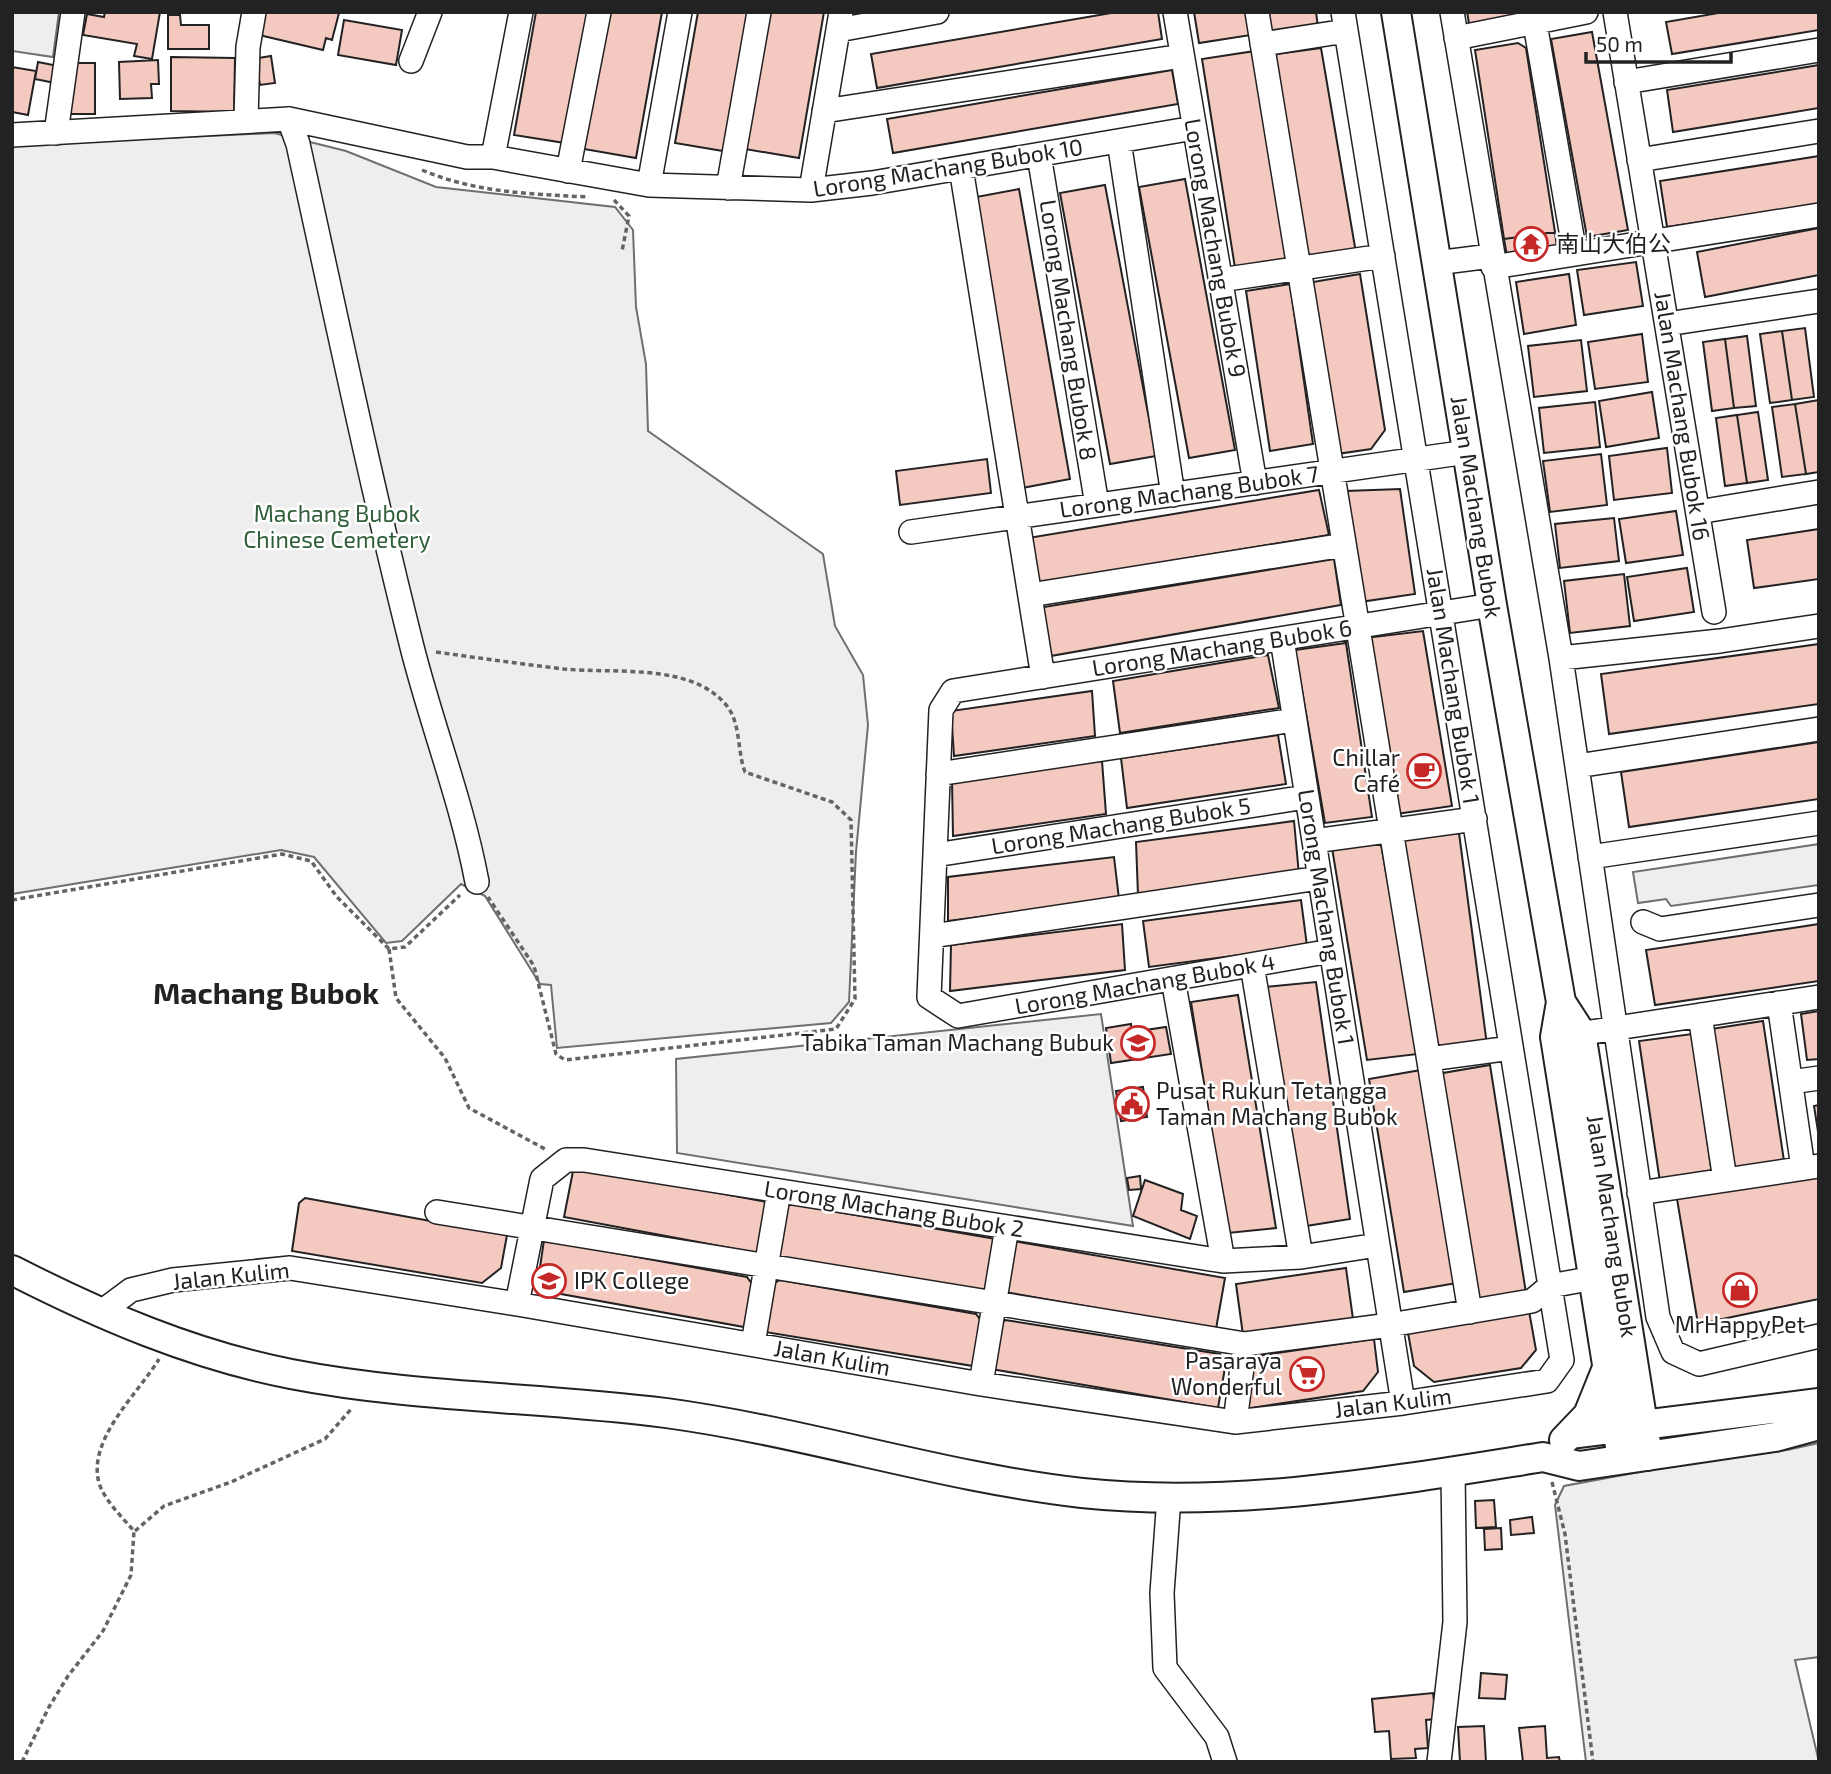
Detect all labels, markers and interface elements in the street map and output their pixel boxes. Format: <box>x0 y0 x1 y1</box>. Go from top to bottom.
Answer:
scale bar <box>1586 21 1731 65</box>
text: 50 m <box>1596 31 1643 56</box>
street label: Lorong Machang Bubok 9 <box>1179 116 1253 380</box>
street label: Lorong Machang Bubok 10 <box>811 132 1085 202</box>
street label: Lorong Machang Bubok 8 <box>1035 197 1103 462</box>
temple icon: 南山大伯公 <box>1512 225 1550 263</box>
place label: 南山大伯公 <box>1556 229 1671 257</box>
street label: Jalan Machang Bubok 16 <box>1649 289 1717 543</box>
street label: Jalan Machang Bubok <box>1446 394 1508 620</box>
street label: Lorong Machang Bubok 7 <box>1057 459 1320 523</box>
park label: Machang Bubok Chinese Cemetery <box>243 499 431 553</box>
street label: Jalan Machang Bubok 1 <box>1421 566 1487 806</box>
street label: Lorong Machang Bubok 6 <box>1090 613 1354 681</box>
place label: Chillar Café <box>1332 743 1400 797</box>
cafe icon: Chillar Café <box>1405 752 1443 790</box>
street label: Lorong Machang Bubok 1 <box>1293 787 1361 1047</box>
street label: Lorong Machang Bubok 5 <box>989 791 1252 859</box>
street label: Lorong Machang Bubok 4 <box>1012 946 1277 1020</box>
district label: Machang Bubok <box>153 974 379 1010</box>
school or university icon: Tabika Taman Machang Bubuk <box>1119 1024 1157 1062</box>
place label: Tabika Taman Machang Bubuk <box>801 1028 1114 1056</box>
place label: Pusat Rukun Tetangga Taman Machang Bubok <box>1156 1076 1398 1130</box>
public building icon: Pusat Rukun Tetangga Taman Machang Bubok <box>1113 1085 1151 1123</box>
street label: Jalan Machang Bubok <box>1582 1113 1644 1339</box>
street label: Lorong Machang Bubok 2 <box>762 1174 1026 1242</box>
street label: Jalan Kulim <box>171 1255 291 1295</box>
school or university icon: IPK College <box>530 1262 568 1300</box>
place label: IPK College <box>574 1266 689 1294</box>
shop icon: MrHappyPet <box>1721 1271 1759 1309</box>
place label: MrHappyPet <box>1675 1310 1806 1338</box>
street label: Jalan Kulim <box>772 1333 893 1381</box>
place label: Pasaraya Wonderful <box>1171 1346 1282 1400</box>
supermarket icon: Pasaraya Wonderful <box>1288 1355 1326 1393</box>
street label: Jalan Kulim <box>1333 1381 1453 1423</box>

